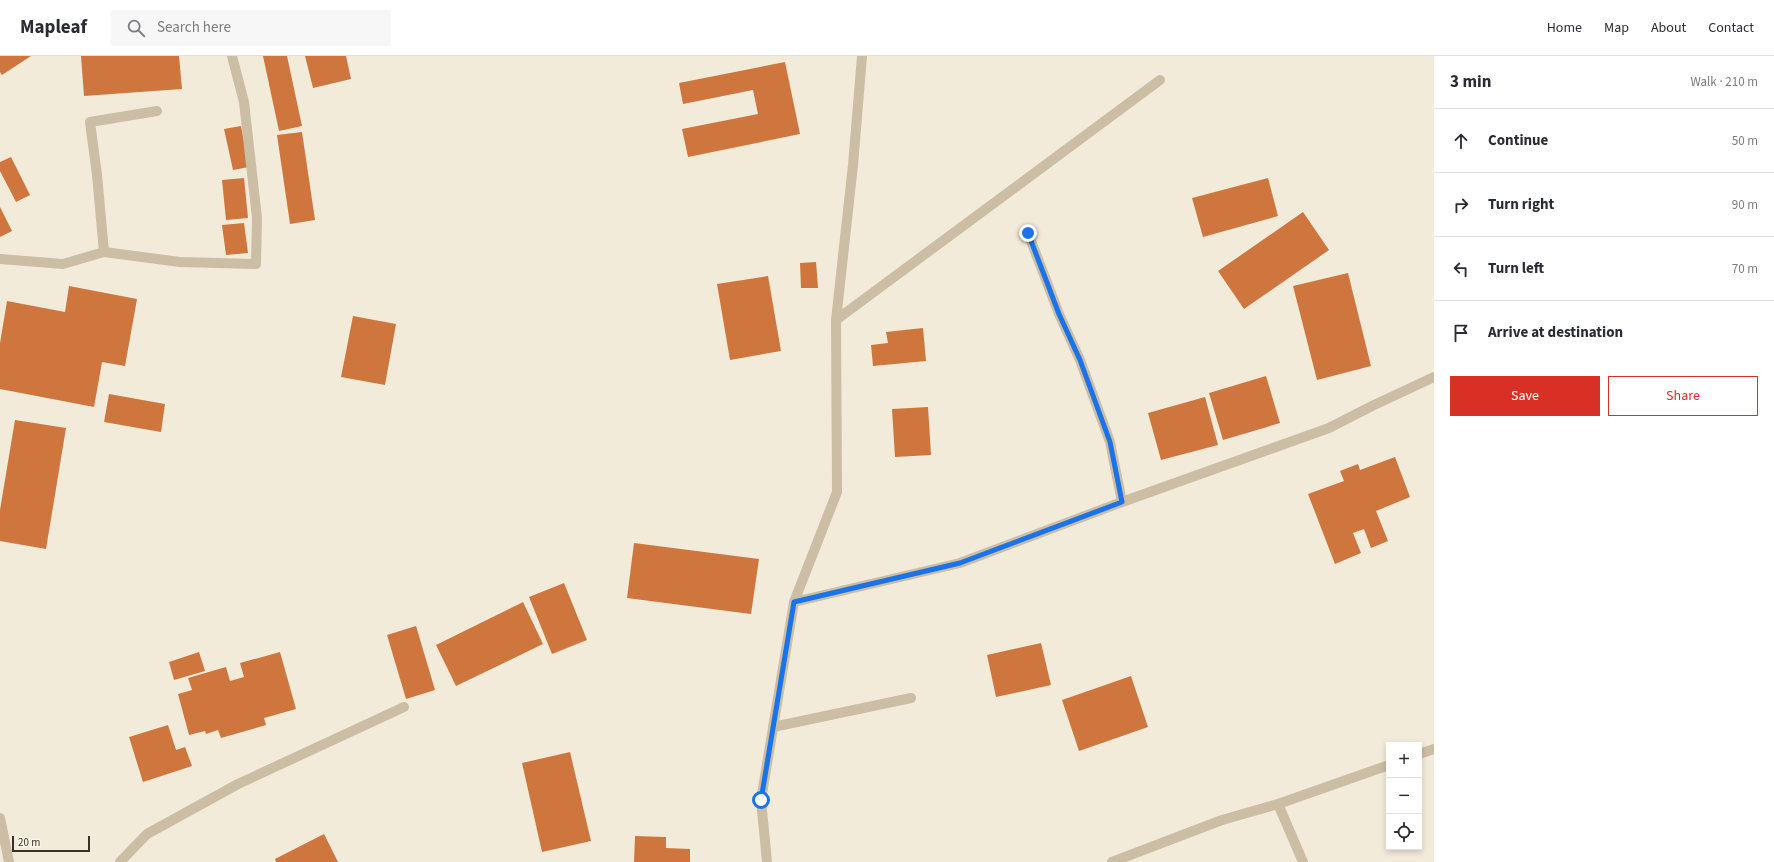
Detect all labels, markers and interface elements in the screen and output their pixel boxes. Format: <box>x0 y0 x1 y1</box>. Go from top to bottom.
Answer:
search box <box>111 10 391 46</box>
text: Mapleaf <box>20 14 87 41</box>
icon: search <box>125 17 147 39</box>
text: Search here <box>157 17 231 38</box>
text: Home <box>1547 18 1582 38</box>
text: Map <box>1604 18 1629 38</box>
text: About <box>1651 18 1686 38</box>
text: Contact <box>1708 18 1754 38</box>
text: 3 min <box>1450 70 1491 94</box>
text: Walk · 210 m <box>1690 73 1758 91</box>
icon: ahead <box>1450 130 1472 152</box>
text: Continue <box>1488 130 1548 151</box>
text: 50 m <box>1732 132 1758 150</box>
icon: right <box>1450 194 1472 216</box>
text: Turn right <box>1488 194 1554 215</box>
text: 90 m <box>1732 196 1758 214</box>
route end <box>1019 224 1037 242</box>
icon: left <box>1450 258 1472 280</box>
text: Turn left <box>1488 258 1544 279</box>
text: 70 m <box>1732 260 1758 278</box>
icon: arrive <box>1450 322 1472 344</box>
text: Arrive at destination <box>1488 322 1623 343</box>
button: Save <box>1450 376 1600 416</box>
button: Share <box>1608 376 1758 416</box>
map controls <box>1386 742 1422 850</box>
button: + <box>1386 742 1422 778</box>
button: − <box>1386 778 1422 814</box>
route start <box>752 791 770 809</box>
button: locate <box>1386 814 1422 850</box>
scale bar <box>12 834 90 853</box>
text: 20 m <box>18 835 40 850</box>

